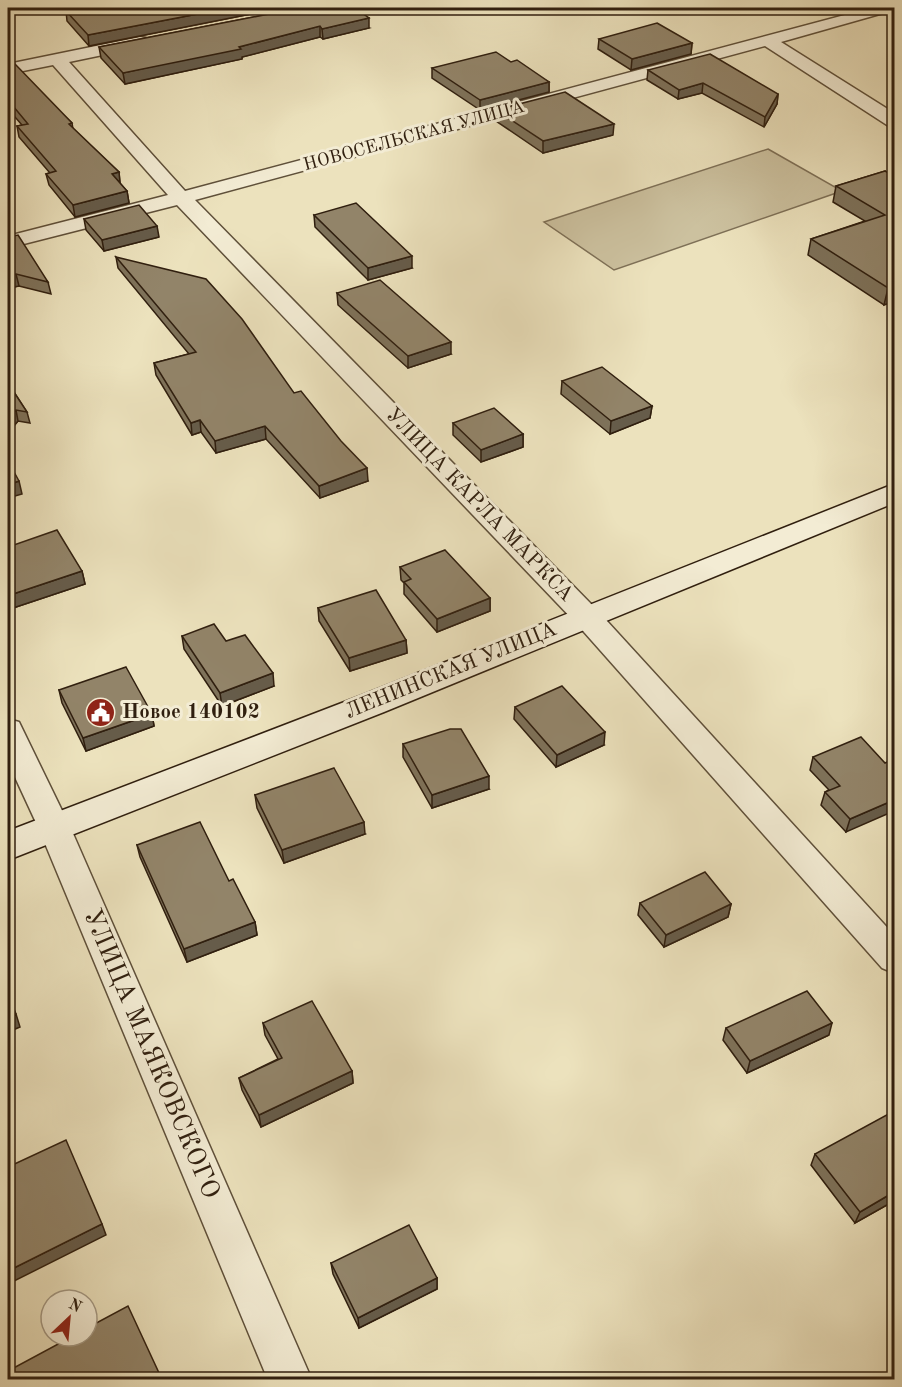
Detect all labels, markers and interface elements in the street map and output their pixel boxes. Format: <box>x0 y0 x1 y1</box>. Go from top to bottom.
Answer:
street label: НОВОСЕЛЬСКАЯ УЛИЦА <box>301 98 527 174</box>
street label: УЛИЦА КАРЛА МАРКСА <box>381 404 577 606</box>
street label: ЛЕНИНСКАЯ УЛИЦА <box>342 619 560 723</box>
public building icon: Новое 140102 <box>85 696 117 728</box>
place label: Новое 140102 <box>122 702 260 723</box>
street label: УЛИЦА МАЯКОВСКОГО <box>78 905 224 1203</box>
north arrow <box>39 1288 99 1348</box>
text: N <box>66 1296 84 1317</box>

